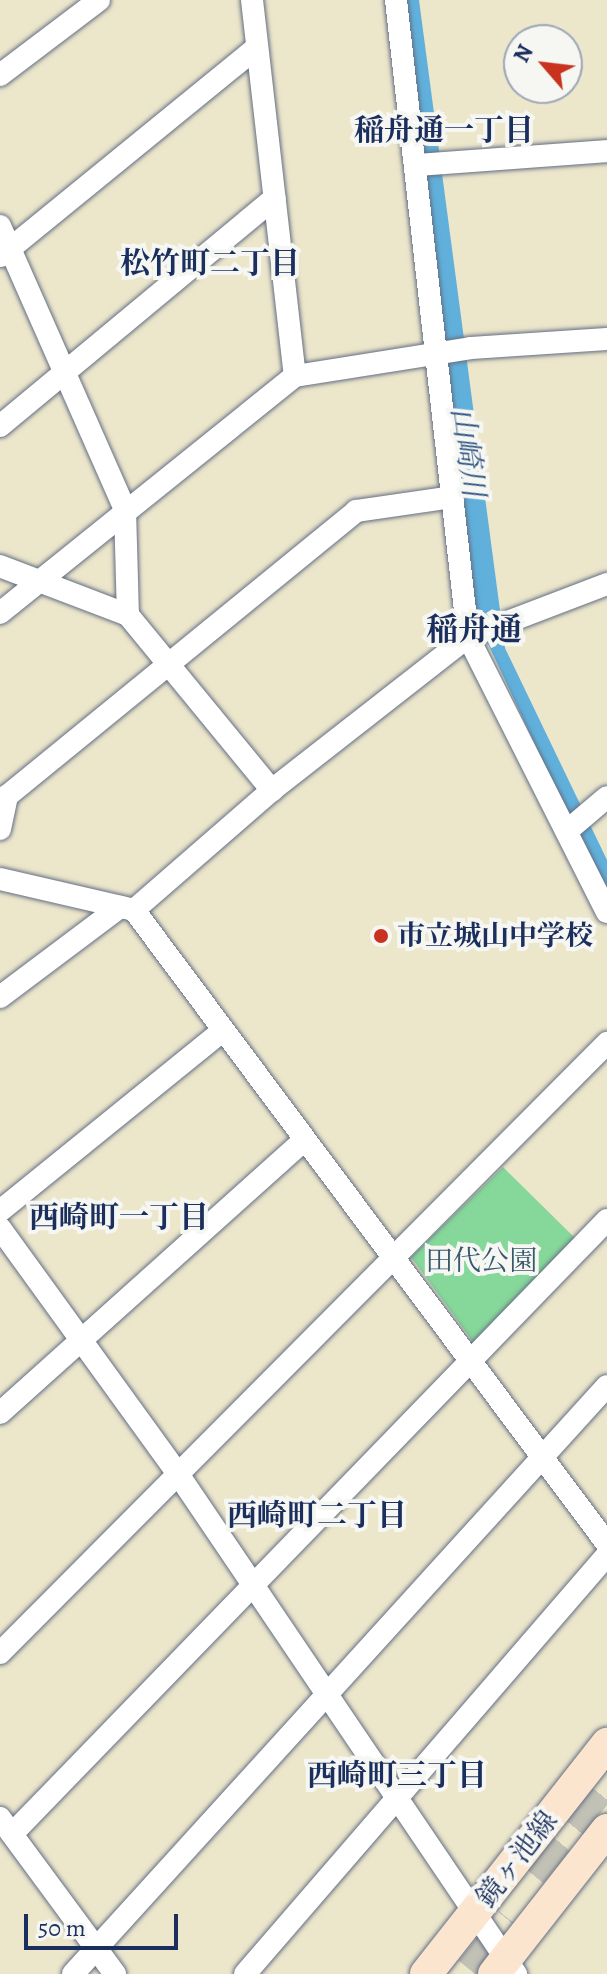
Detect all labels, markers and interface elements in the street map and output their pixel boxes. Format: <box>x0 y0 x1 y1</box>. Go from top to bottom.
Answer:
north arrow <box>503 24 583 104</box>
text: N <box>507 40 541 68</box>
district label: 稲舟通一丁目 <box>354 112 534 148</box>
district label: 松竹町二丁目 <box>120 245 300 281</box>
water label: 山崎川 <box>444 405 492 499</box>
district label: 稲舟通 <box>426 610 522 648</box>
place label: 市立城山中学校 <box>397 919 593 953</box>
marker: 市立城山中学校 <box>372 927 390 945</box>
district label: 西崎町一丁目 <box>29 1199 209 1235</box>
park label: 田代公園 <box>425 1244 537 1278</box>
district label: 西崎町二丁目 <box>227 1497 407 1533</box>
district label: 西崎町三丁目 <box>307 1757 487 1793</box>
street label: 鏡ヶ池線 <box>469 1805 565 1913</box>
scale bar <box>28 1898 182 1948</box>
text: 50 m <box>38 1912 86 1944</box>

